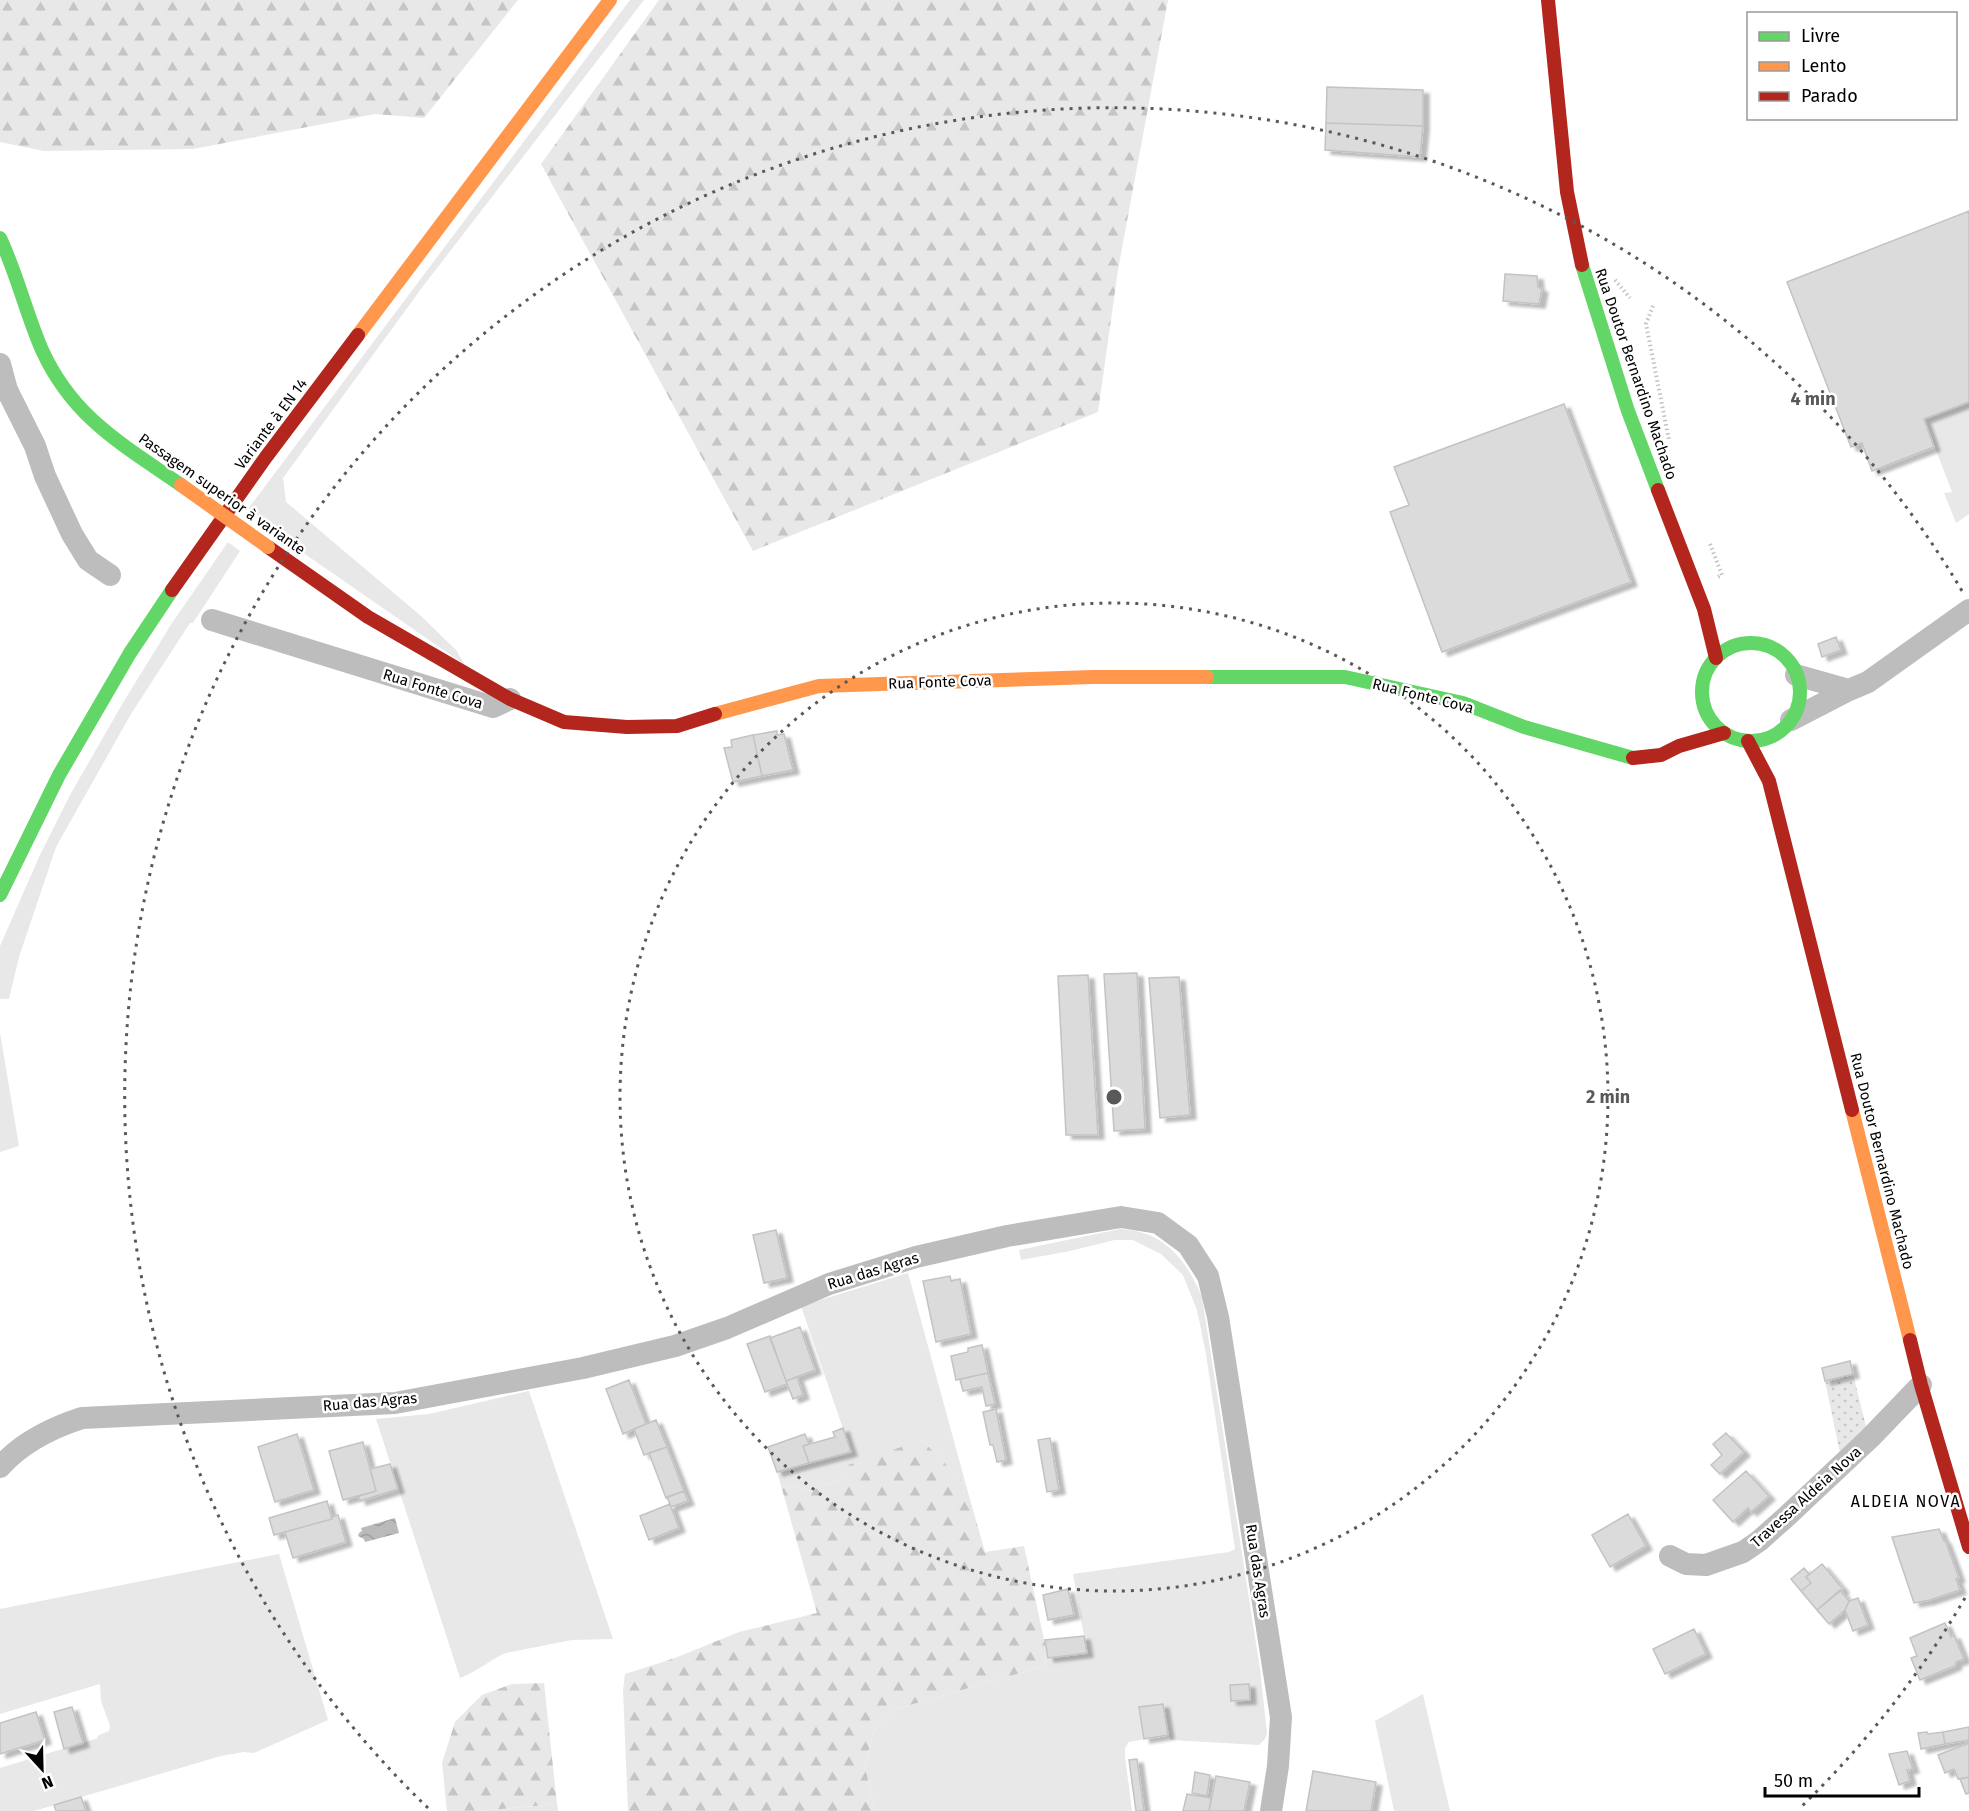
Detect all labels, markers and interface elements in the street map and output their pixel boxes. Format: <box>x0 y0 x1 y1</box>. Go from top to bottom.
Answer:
legend <box>1747 12 1957 120</box>
text: Livre <box>1801 25 1840 47</box>
text: Lento <box>1801 55 1847 77</box>
text: Parado <box>1801 85 1858 107</box>
street label: Rua Doutor Bernardino Machado <box>1591 266 1681 482</box>
street label: Variante à EN 14 <box>231 375 311 473</box>
text: 4 min <box>1790 388 1836 410</box>
street label: Passagem superior à variante <box>135 429 309 559</box>
street label: Rua Fonte Cova <box>381 665 485 713</box>
street label: Rua Fonte Cova <box>888 671 992 693</box>
street label: Rua Fonte Cova <box>1370 675 1476 717</box>
street label: Rua Doutor Bernardino Machado <box>1846 1051 1918 1271</box>
text: 2 min <box>1586 1086 1630 1108</box>
centre of rings <box>1104 1087 1124 1107</box>
street label: Rua das Agras <box>825 1249 921 1293</box>
street label: Rua das Agras <box>322 1389 418 1415</box>
street label: Travessa Aldeia Nova <box>1747 1443 1865 1551</box>
district label: ALDEIA NOVA <box>1851 1492 1961 1511</box>
street label: Rua das Agras <box>1242 1523 1274 1619</box>
north arrow <box>12 1739 72 1799</box>
scale bar <box>1765 1760 1920 1798</box>
text: 50 m <box>1774 1770 1813 1792</box>
text: N <box>39 1772 56 1793</box>

